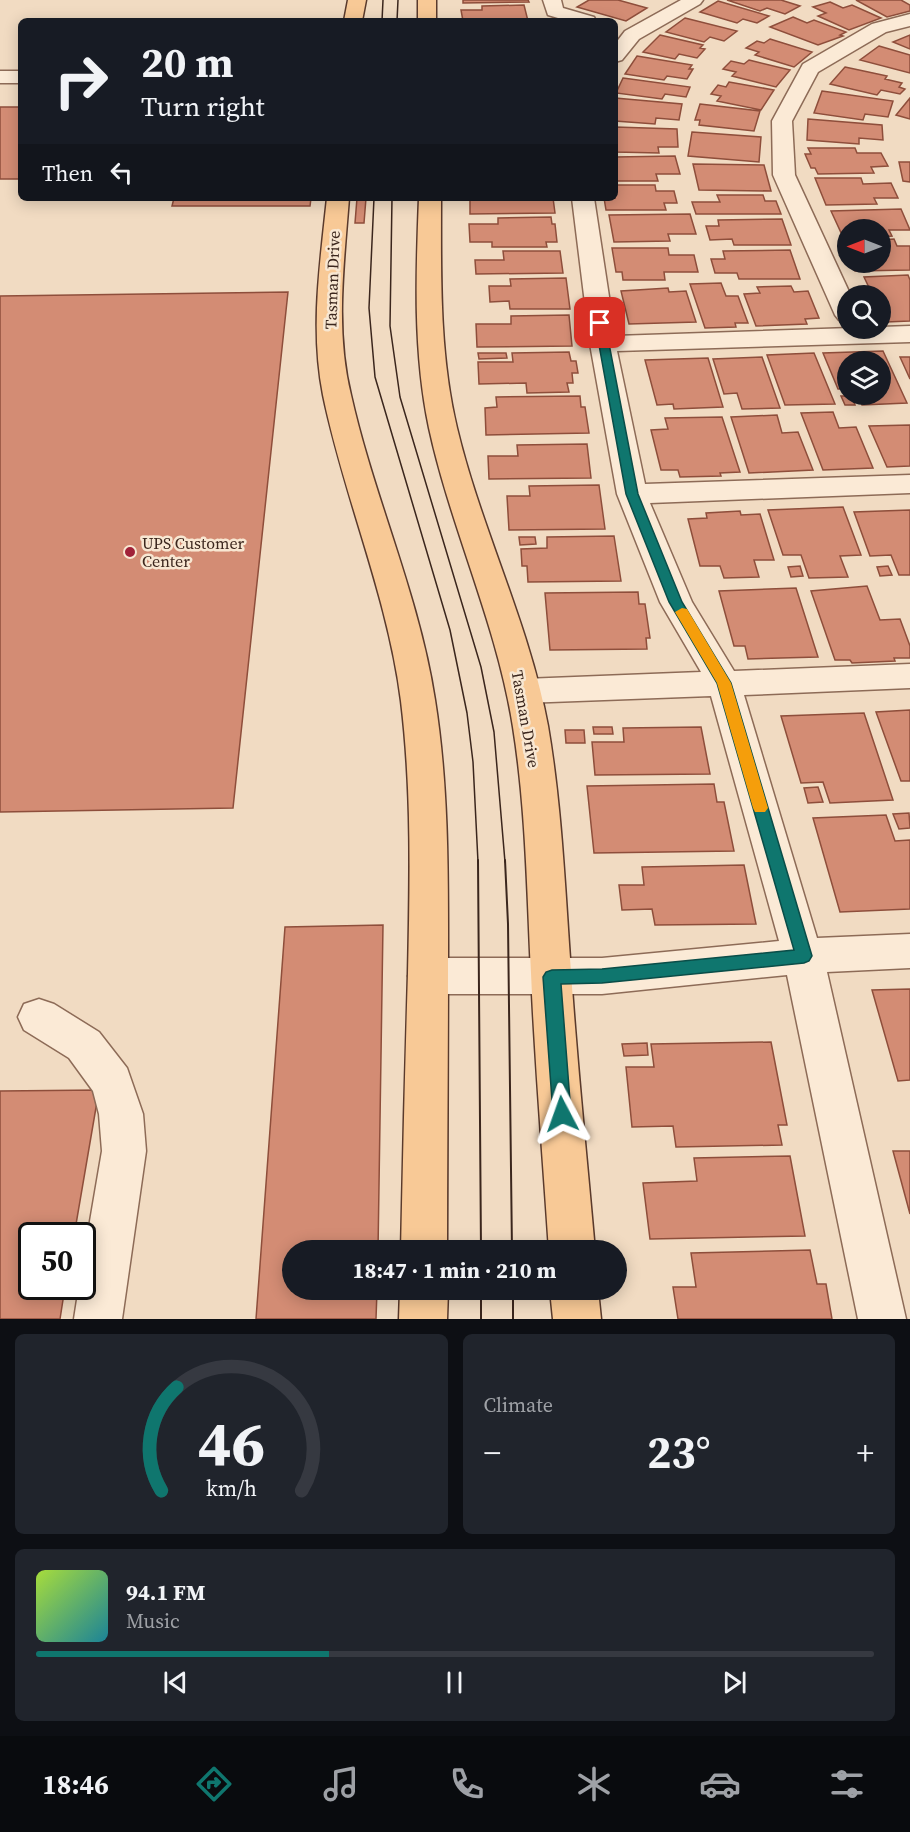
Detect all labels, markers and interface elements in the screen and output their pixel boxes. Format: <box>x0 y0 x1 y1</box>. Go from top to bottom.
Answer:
text: 20 m <box>141 33 234 91</box>
icon: right <box>42 42 120 120</box>
text: Turn right <box>141 88 265 125</box>
icon: left <box>105 156 138 189</box>
text: Then <box>42 158 93 188</box>
north arrow <box>837 219 891 273</box>
map controls <box>837 219 891 405</box>
street label: Tasman Drive <box>319 230 345 330</box>
button: search <box>837 285 891 339</box>
pin <box>574 297 625 348</box>
icon: arrive <box>583 306 616 339</box>
button: layers <box>837 351 891 405</box>
place label: UPS Customer Center <box>142 532 245 572</box>
marker: UPS Customer Center <box>123 545 137 559</box>
street label: Tasman Drive <box>507 669 545 769</box>
position arrow <box>530 1082 594 1146</box>
speed limit sign: 50 <box>18 1222 96 1300</box>
text: 18:47 · 1 min · 210 m <box>353 1255 556 1285</box>
text: Climate <box>484 1391 553 1419</box>
text: 46 <box>197 1400 265 1486</box>
text: 23° <box>647 1421 711 1483</box>
text: − <box>484 1430 501 1475</box>
text: + <box>856 1430 874 1475</box>
text: km/h <box>206 1474 257 1503</box>
text: 94.1 FM <box>126 1577 205 1607</box>
text: Music <box>126 1607 180 1635</box>
icon: previous <box>159 1666 192 1699</box>
icon: pause <box>438 1666 471 1699</box>
icon: next <box>718 1666 751 1699</box>
icon: directions <box>193 1763 235 1805</box>
icon: music <box>320 1763 362 1805</box>
icon: phone <box>446 1763 488 1805</box>
icon: climate <box>573 1763 615 1805</box>
icon: car <box>699 1763 741 1805</box>
icon: filters <box>826 1763 868 1805</box>
text: 18:46 <box>42 1766 109 1803</box>

